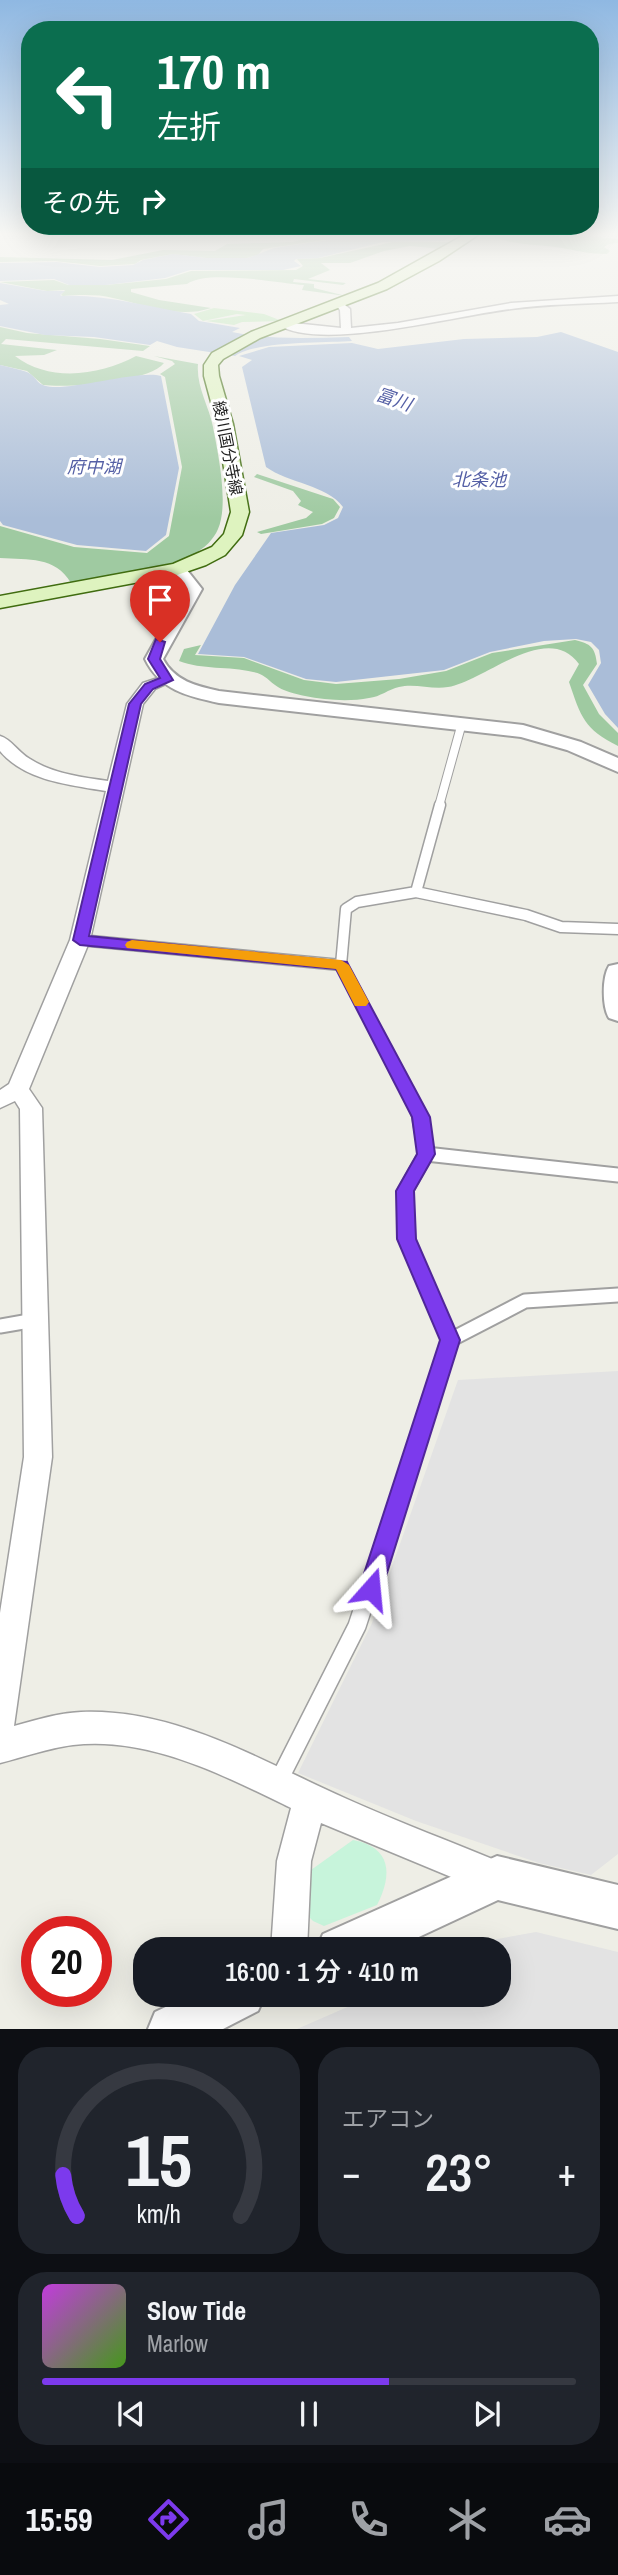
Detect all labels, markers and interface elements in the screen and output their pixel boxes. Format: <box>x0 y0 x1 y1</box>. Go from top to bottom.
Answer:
text: 170 m <box>157 38 271 104</box>
icon: left <box>42 49 133 140</box>
text: 左折 <box>157 105 221 148</box>
icon: right <box>134 182 172 220</box>
text: その先 <box>42 185 120 220</box>
water label: 富川 <box>373 381 417 417</box>
street label: 綾川国分寺線 <box>208 399 248 497</box>
water label: 府中湖 <box>67 454 124 479</box>
water label: 北条池 <box>452 467 508 492</box>
pin <box>130 570 190 642</box>
icon: arrive <box>141 581 179 619</box>
position arrow <box>334 1552 408 1626</box>
speed limit sign: 20 <box>21 1916 112 2007</box>
text: 16:00 · 1 分 · 410 m <box>225 1954 419 1989</box>
text: エアコン <box>342 2103 434 2134</box>
text: 15 <box>126 2112 192 2210</box>
text: 23° <box>425 2137 493 2207</box>
text: − <box>342 2147 360 2198</box>
text: + <box>558 2147 576 2198</box>
text: km/h <box>137 2197 181 2231</box>
text: Slow Tide <box>147 2293 246 2328</box>
text: Marlow <box>147 2328 208 2359</box>
icon: previous <box>112 2395 150 2433</box>
icon: pause <box>290 2395 328 2433</box>
icon: next <box>468 2395 506 2433</box>
icon: directions <box>144 2495 193 2544</box>
icon: music <box>244 2495 293 2544</box>
icon: phone <box>344 2495 393 2544</box>
icon: climate <box>443 2495 492 2544</box>
icon: car <box>543 2495 592 2544</box>
text: 15:59 <box>25 2498 93 2541</box>

